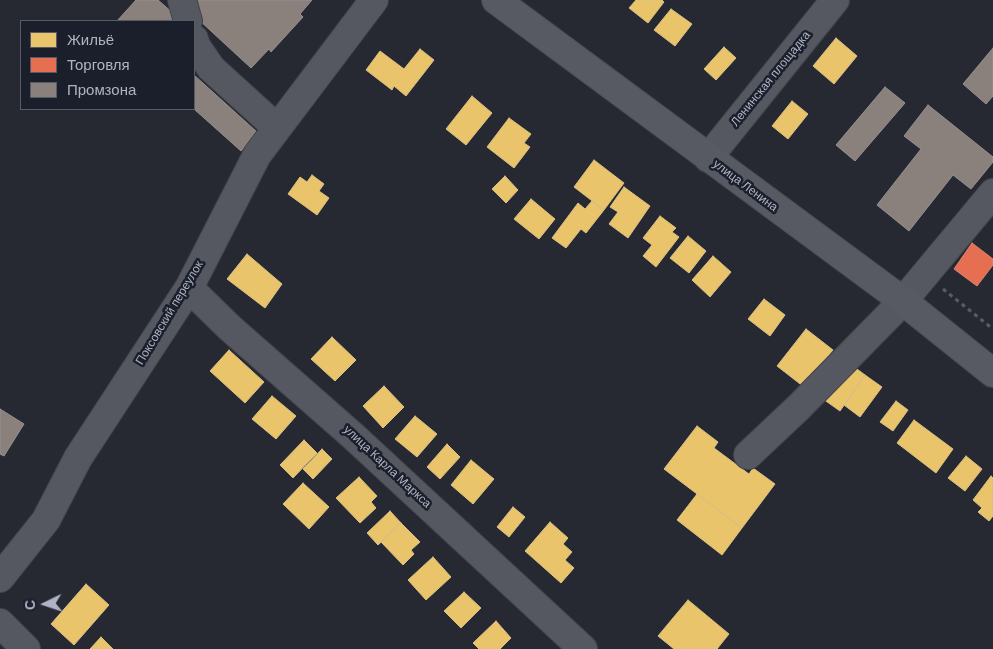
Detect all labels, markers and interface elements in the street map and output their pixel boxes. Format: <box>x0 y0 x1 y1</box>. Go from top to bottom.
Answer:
legend <box>20 20 195 110</box>
street label: Ленинская площадка <box>728 28 814 130</box>
text: Жильё <box>67 30 114 50</box>
text: Торговля <box>67 55 130 75</box>
text: Промзона <box>67 80 136 100</box>
street label: улица Ленина <box>710 157 780 215</box>
street label: Поксовский переулок <box>133 258 207 368</box>
street label: улица Карла Маркса <box>340 423 434 511</box>
north arrow <box>20 579 70 629</box>
text: С <box>21 599 39 611</box>

